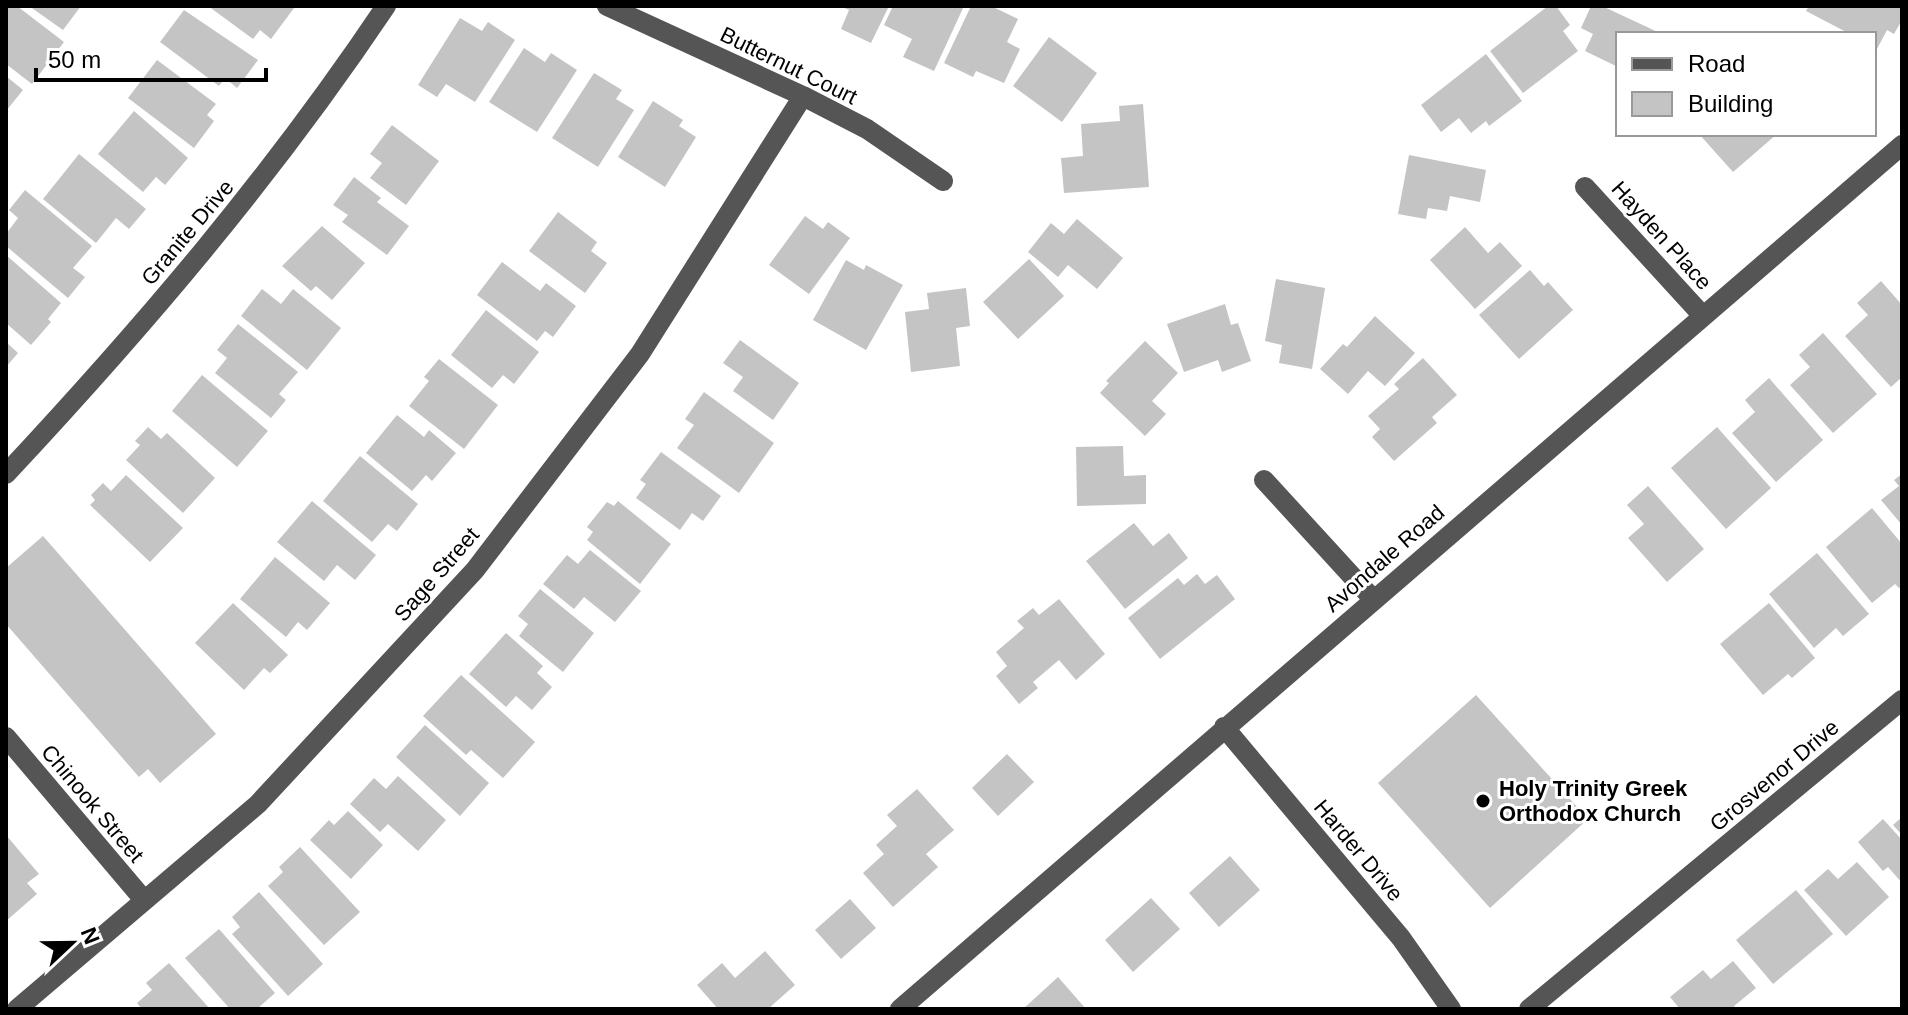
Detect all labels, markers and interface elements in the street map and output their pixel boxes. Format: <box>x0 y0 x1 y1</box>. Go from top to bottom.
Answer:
street label: Butternut Court <box>716 22 861 109</box>
scale bar <box>36 32 266 82</box>
legend <box>1616 32 1876 136</box>
text: 50 m <box>48 46 101 73</box>
text: Road <box>1688 50 1745 77</box>
text: Building <box>1688 90 1773 117</box>
street label: Granite Drive <box>136 175 239 290</box>
street label: Hayden Place <box>1607 176 1717 295</box>
street label: Avondale Road <box>1320 500 1449 617</box>
street label: Sage Street <box>389 522 484 626</box>
street label: Grosvenor Drive <box>1705 714 1844 836</box>
street label: Chinook Street <box>36 740 149 867</box>
place label: Holy Trinity Greek Orthodox Church <box>1499 776 1688 826</box>
marker: Holy Trinity Greek Orthodox Church <box>1474 792 1492 810</box>
street label: Harder Drive <box>1309 795 1408 906</box>
north arrow <box>32 903 112 983</box>
text: N <box>76 924 105 948</box>

